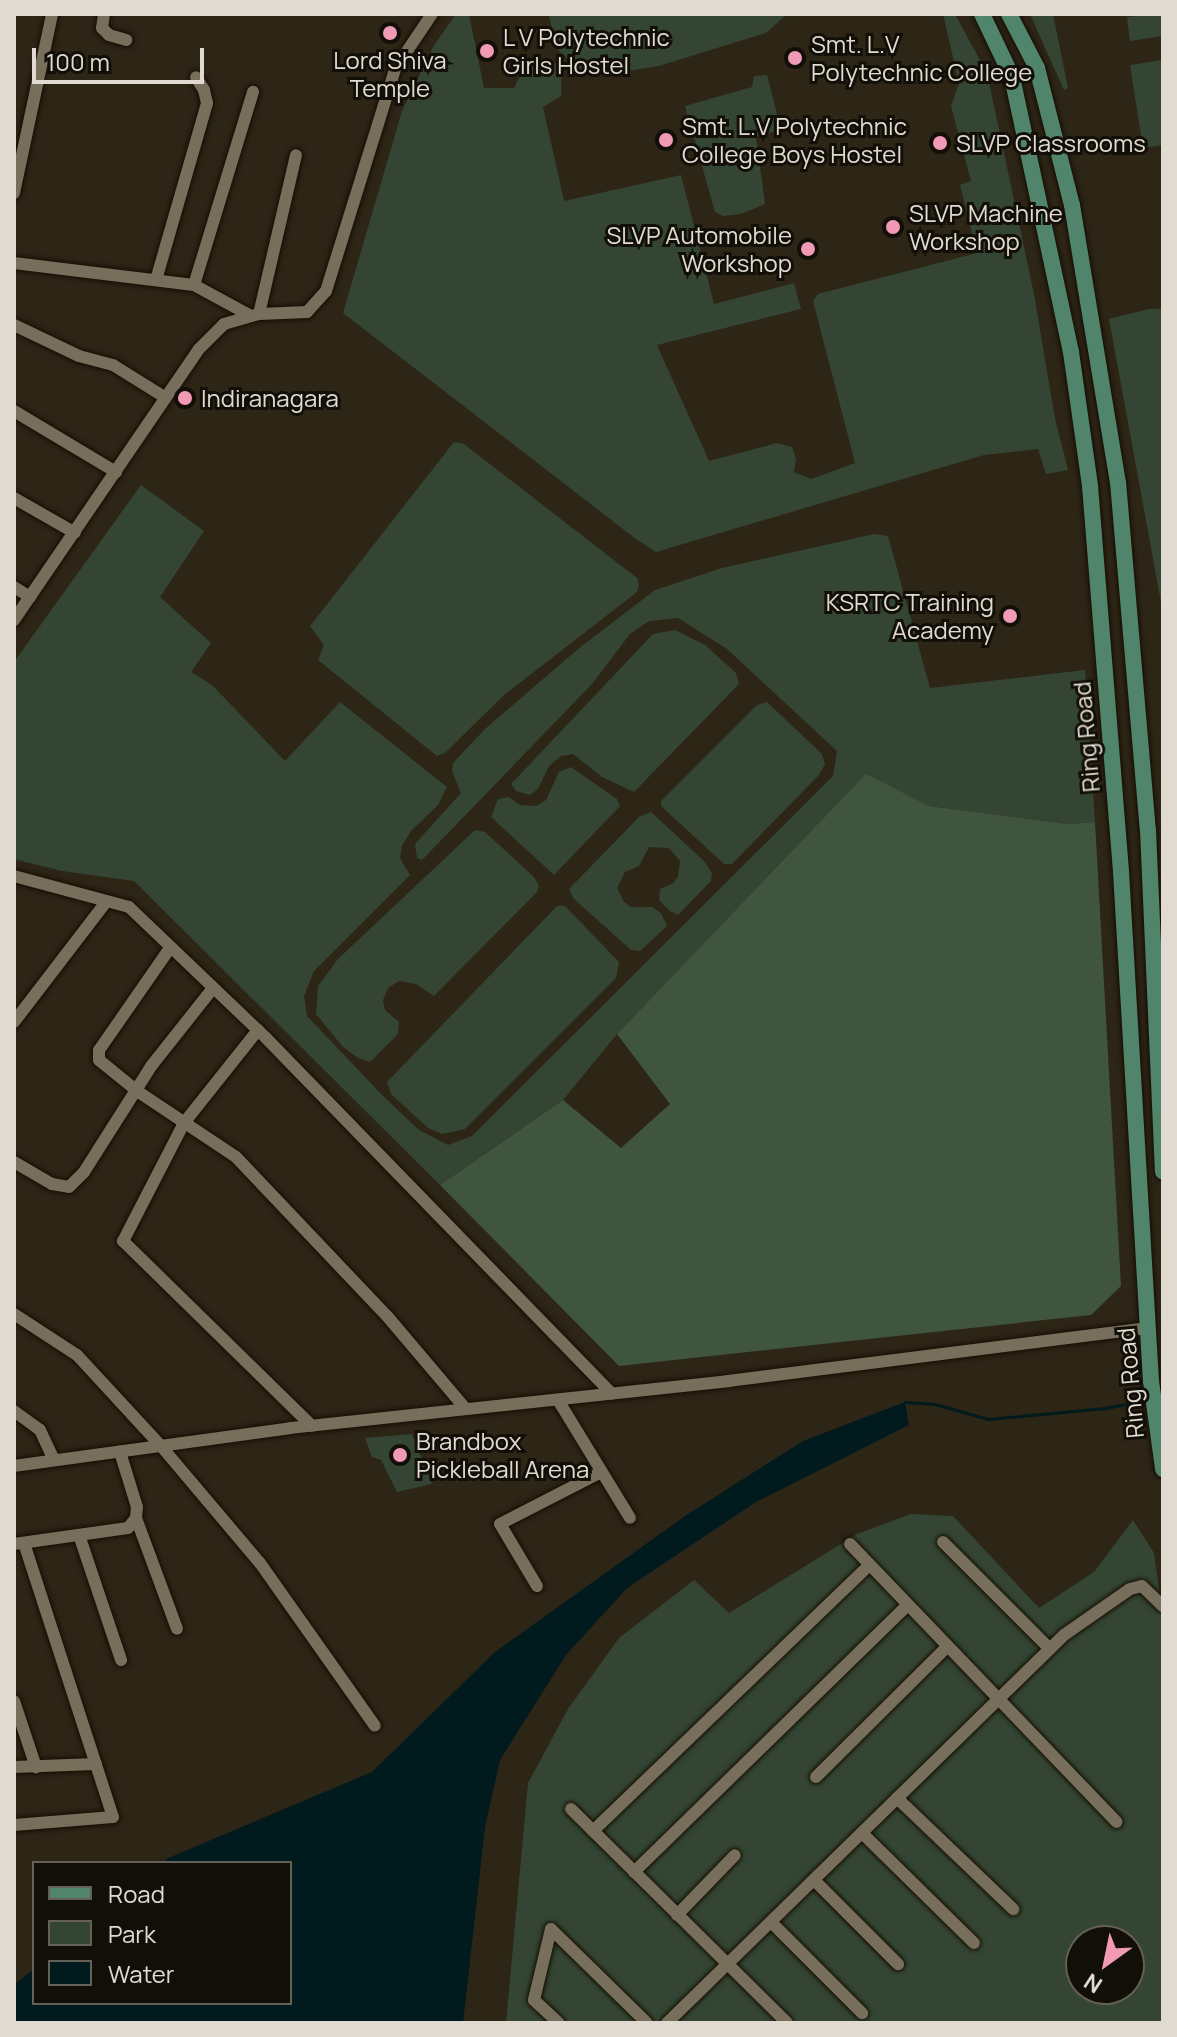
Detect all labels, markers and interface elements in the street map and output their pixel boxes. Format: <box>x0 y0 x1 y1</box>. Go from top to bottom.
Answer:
place label: L V Polytechnic Girls Hostel <box>503 23 671 79</box>
marker: Lord Shiva Temple <box>381 24 399 42</box>
place label: Smt. L.V Polytechnic College <box>811 30 1032 86</box>
scale bar <box>36 32 208 82</box>
marker: L V Polytechnic Girls Hostel <box>478 42 496 60</box>
text: 100 m <box>46 45 110 78</box>
place label: Lord Shiva Temple <box>333 46 447 102</box>
marker: Smt. L.V Polytechnic College <box>786 49 804 67</box>
place label: Smt. L.V Polytechnic College Boys Hostel <box>682 112 907 168</box>
place label: SLVP Classrooms <box>956 129 1146 157</box>
marker: Smt. L.V Polytechnic College Boys Hostel <box>657 131 675 149</box>
marker: SLVP Classrooms <box>931 134 949 152</box>
place label: SLVP Machine Workshop <box>909 199 1063 255</box>
marker: SLVP Machine Workshop <box>884 218 902 236</box>
place label: SLVP Automobile Workshop <box>606 221 792 277</box>
marker: SLVP Automobile Workshop <box>799 240 817 258</box>
place label: Indiranagara <box>201 384 339 412</box>
marker: Indiranagara <box>176 389 194 407</box>
place label: KSRTC Training Academy <box>826 588 994 644</box>
marker: KSRTC Training Academy <box>1001 607 1019 625</box>
street label: Ring Road <box>1067 681 1105 793</box>
street label: Ring Road <box>1111 1327 1149 1439</box>
place label: Brandbox Pickleball Arena <box>416 1427 589 1483</box>
marker: Brandbox Pickleball Arena <box>391 1446 409 1464</box>
legend <box>32 1861 292 2005</box>
text: Road <box>108 1877 165 1910</box>
text: Park <box>108 1917 156 1950</box>
north arrow <box>1065 1925 1145 2005</box>
text: Water <box>108 1957 175 1990</box>
text: N <box>1078 1967 1108 2000</box>

